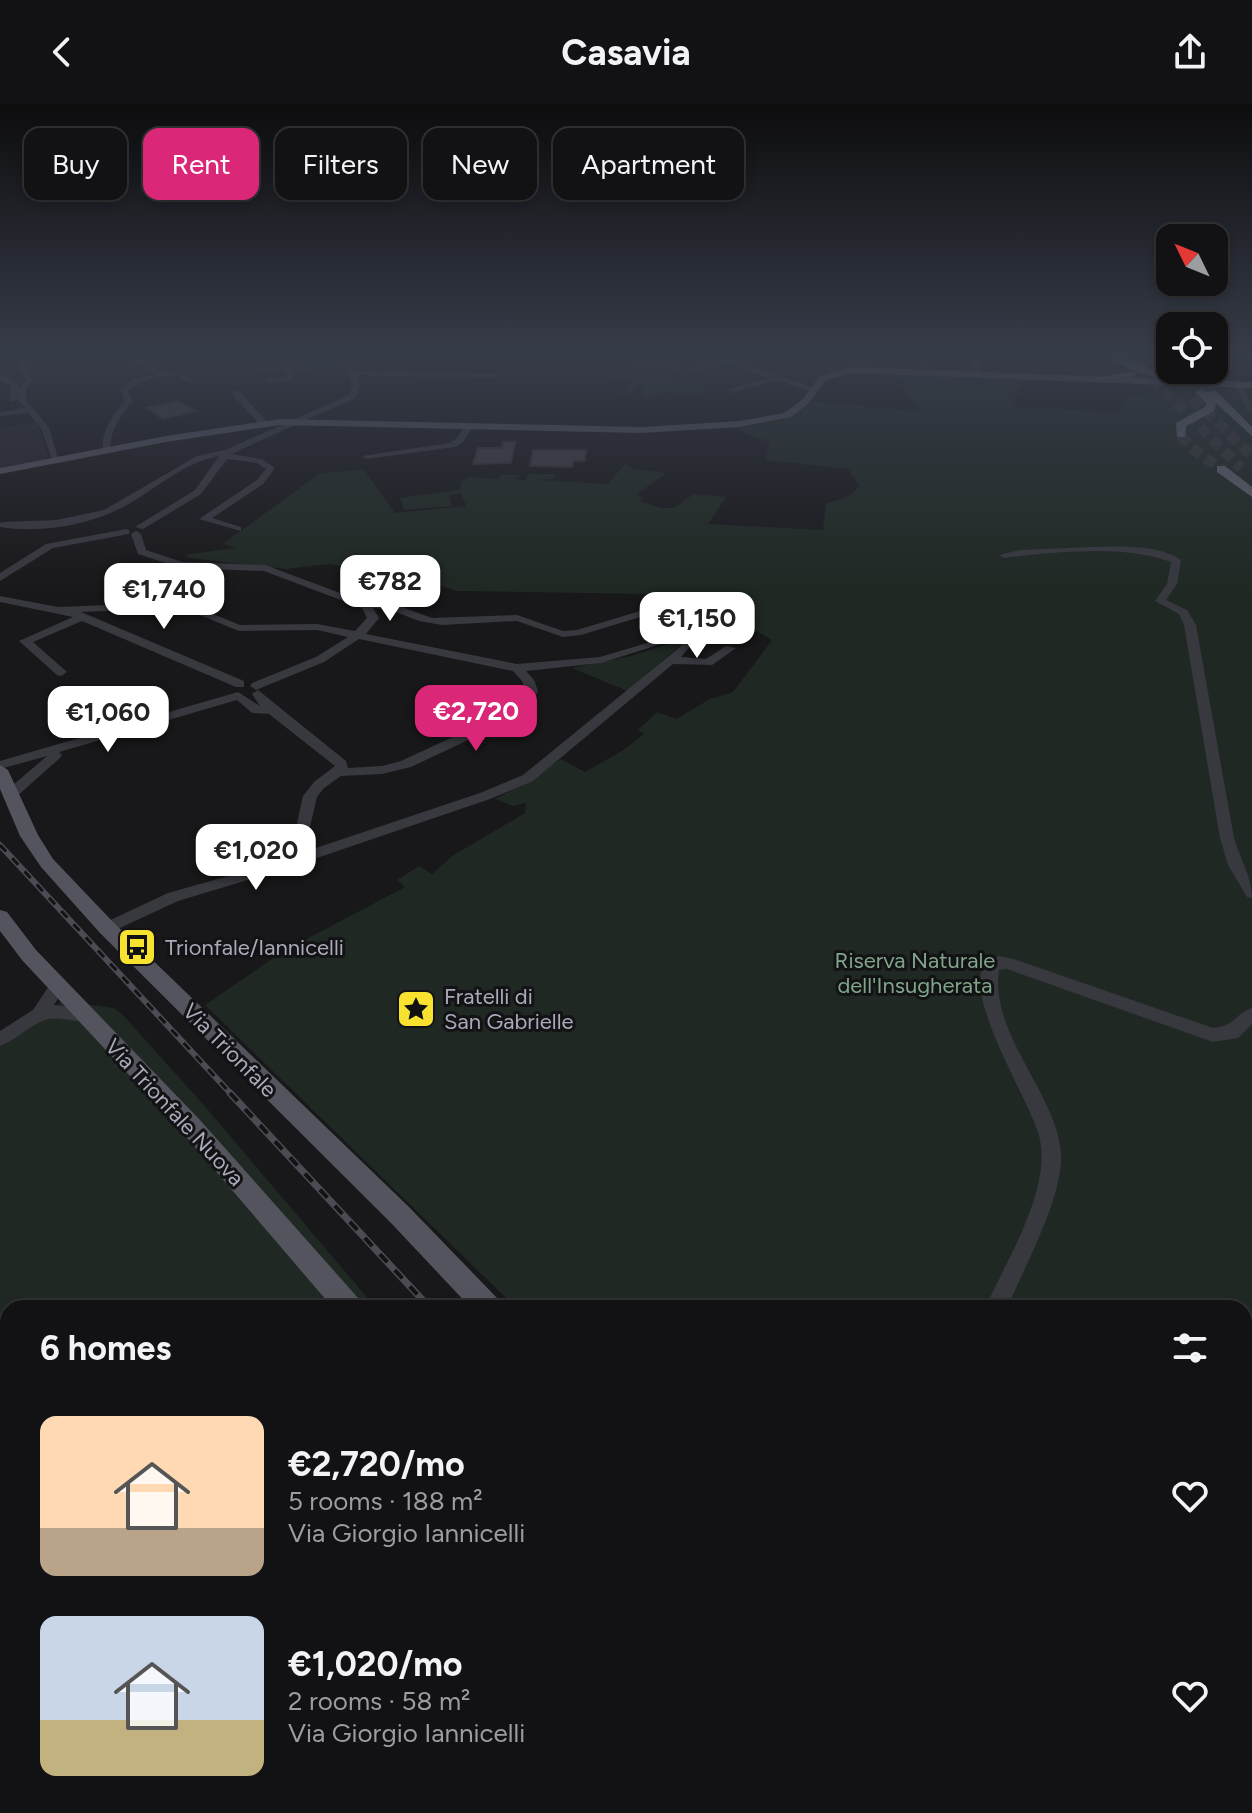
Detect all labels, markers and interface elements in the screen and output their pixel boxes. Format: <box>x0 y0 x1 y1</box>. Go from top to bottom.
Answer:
icon: back <box>40 30 84 74</box>
icon: share <box>1168 30 1212 74</box>
text: Casavia <box>561 31 691 74</box>
chip: Buy <box>24 128 127 200</box>
chip: Rent <box>143 128 259 200</box>
chip: Filters <box>275 128 407 200</box>
chip: New <box>423 128 537 200</box>
chip: Apartment <box>553 128 744 200</box>
north arrow <box>1156 224 1228 296</box>
map controls <box>1156 224 1228 384</box>
button: locate <box>1156 312 1228 384</box>
pin: €782 <box>343 555 437 623</box>
pin: €1,740 <box>99 563 229 631</box>
text: €782 <box>358 565 422 597</box>
text: €1,740 <box>122 573 206 605</box>
pin: €1,150 <box>632 592 762 660</box>
text: €1,150 <box>658 602 736 634</box>
pin: €2,720 <box>411 685 541 753</box>
pin: €1,060 <box>43 686 173 754</box>
text: €2,720 <box>433 695 519 727</box>
text: €1,060 <box>66 696 150 728</box>
pin: €1,020 <box>191 824 321 892</box>
text: €1,020 <box>214 834 298 866</box>
bus stop icon: Trionfale/Iannicelli <box>116 926 158 968</box>
place label: Trionfale/Iannicelli <box>165 934 344 961</box>
park label: Riserva Naturale dell'Insugherata <box>835 947 995 999</box>
place label: Fratelli di San Gabrielle <box>444 983 574 1035</box>
place icon: Fratelli di San Gabrielle <box>395 988 437 1030</box>
street label: Via Trionfale <box>177 998 282 1103</box>
street label: Via Trionfale Nuova <box>99 1033 250 1192</box>
icon: filters <box>1168 1326 1212 1370</box>
text: 6 homes <box>40 1328 171 1369</box>
text: €2,720/mo <box>288 1444 465 1485</box>
icon: home <box>104 1448 200 1544</box>
icon: heart <box>1168 1474 1212 1518</box>
text: 5 rooms · 188 m² <box>288 1485 483 1517</box>
text: Via Giorgio Iannicelli <box>288 1517 525 1549</box>
text: €1,020/mo <box>288 1644 463 1685</box>
icon: home <box>104 1648 200 1744</box>
icon: heart <box>1168 1674 1212 1718</box>
text: 2 rooms · 58 m² <box>288 1685 470 1717</box>
text: Via Giorgio Iannicelli <box>288 1717 525 1749</box>

